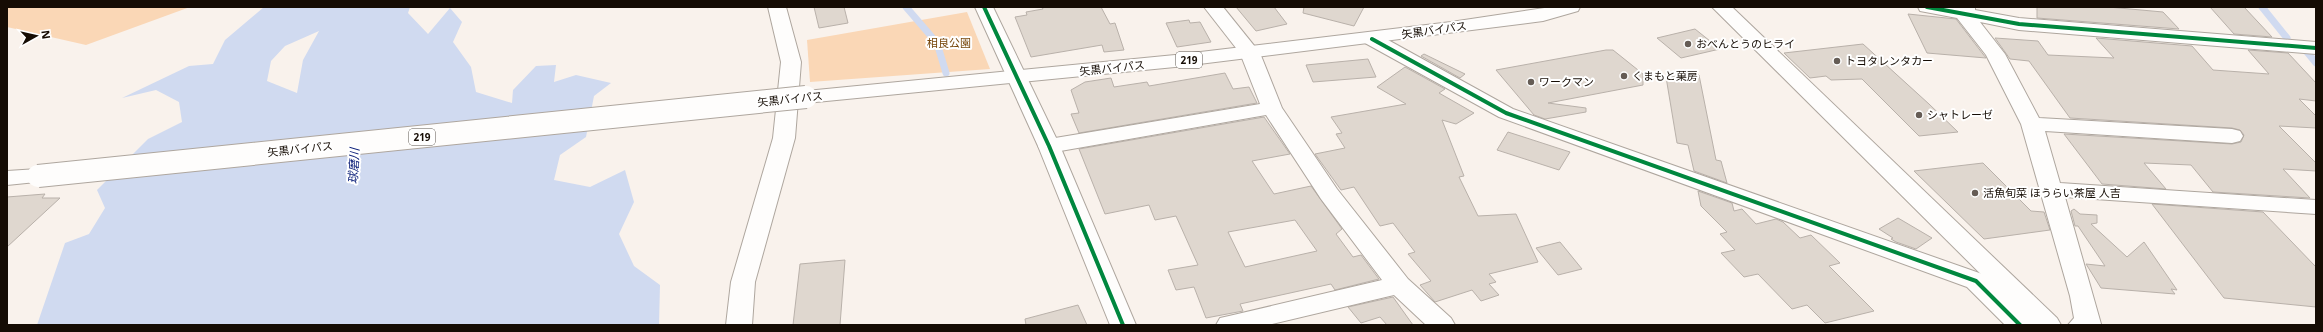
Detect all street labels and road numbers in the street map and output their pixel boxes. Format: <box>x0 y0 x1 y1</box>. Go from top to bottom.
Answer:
street label: 矢黒バイパス <box>1400 18 1468 42</box>
road number: 219 <box>1176 52 1202 68</box>
street label: 矢黒バイパス <box>1078 57 1145 78</box>
street label: 矢黒バイパス <box>756 88 823 109</box>
road number: 219 <box>409 129 435 145</box>
street label: 矢黒バイパス <box>266 138 333 159</box>

